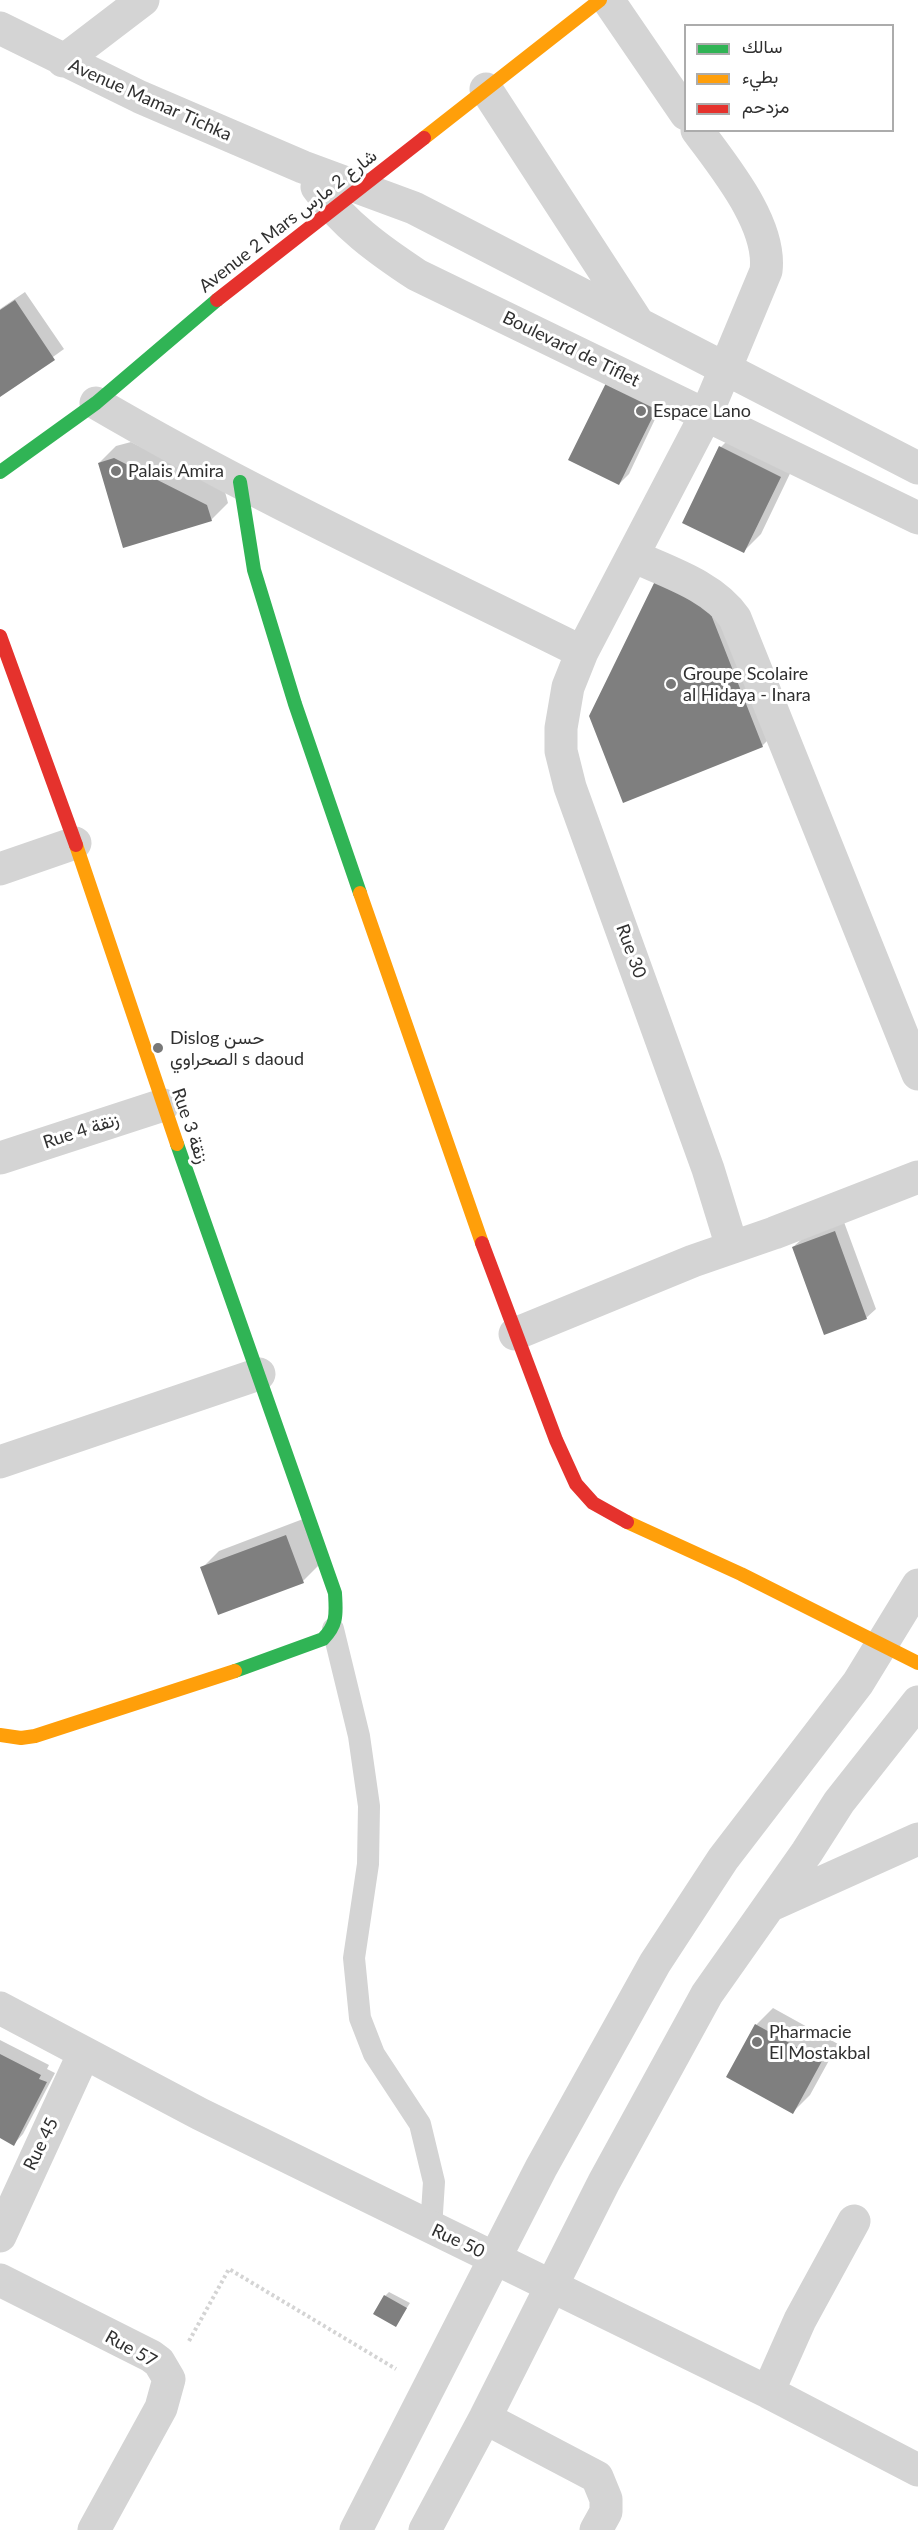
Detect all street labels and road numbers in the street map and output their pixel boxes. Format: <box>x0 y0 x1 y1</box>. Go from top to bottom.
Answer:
street label: Avenue Mamar Tichka <box>65 54 235 146</box>
street label: Avenue 2 Mars شارع 2 مارس <box>195 145 381 297</box>
street label: Boulevard de Tiflet <box>499 306 643 392</box>
street label: Rue 30 <box>611 921 651 981</box>
street label: Rue 3 زنقة <box>167 1085 213 1167</box>
street label: Rue 4 زنقة <box>40 1109 122 1153</box>
street label: Rue 45 <box>19 2114 63 2174</box>
street label: Rue 50 <box>428 2219 488 2263</box>
street label: Rue 57 <box>101 2326 161 2372</box>

